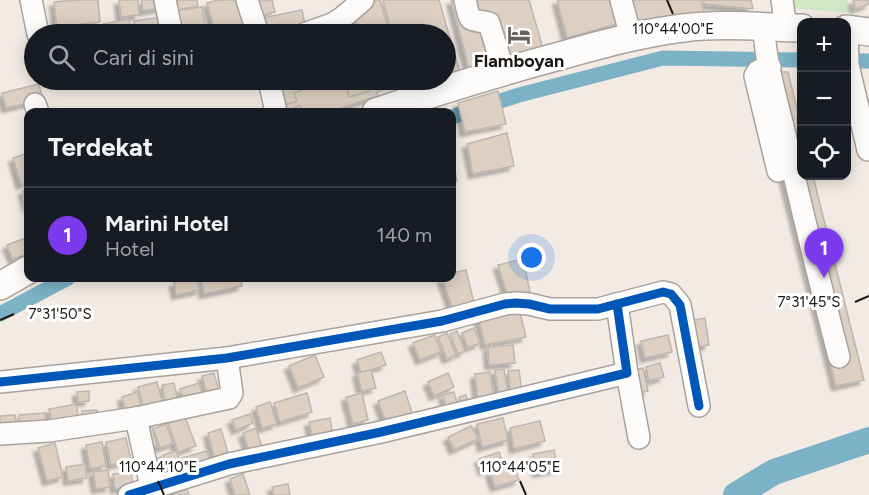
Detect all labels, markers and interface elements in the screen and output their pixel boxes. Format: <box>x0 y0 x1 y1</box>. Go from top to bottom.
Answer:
map controls <box>797 18 851 180</box>
button: + <box>797 18 851 72</box>
text: 110°44'00"E <box>632 20 714 38</box>
hotel icon: Flamboyan <box>506 22 532 48</box>
search box <box>24 24 456 90</box>
icon: search <box>45 41 78 74</box>
text: Cari di sini <box>93 44 194 71</box>
place label: Flamboyan <box>474 50 564 72</box>
button: − <box>797 72 851 126</box>
button: locate <box>797 126 851 180</box>
text: Terdekat <box>48 131 153 163</box>
text: Marini Hotel <box>105 210 229 237</box>
text: 1 <box>63 223 72 247</box>
text: 140 m <box>377 223 432 247</box>
pin: 1 <box>804 228 844 278</box>
text: Hotel <box>105 237 154 261</box>
your location <box>517 243 546 272</box>
text: 7°31'45"S <box>778 293 840 311</box>
text: 7°31'50"S <box>28 305 92 323</box>
text: 110°44'10"E <box>119 458 197 476</box>
text: 110°44'05"E <box>479 458 561 476</box>

